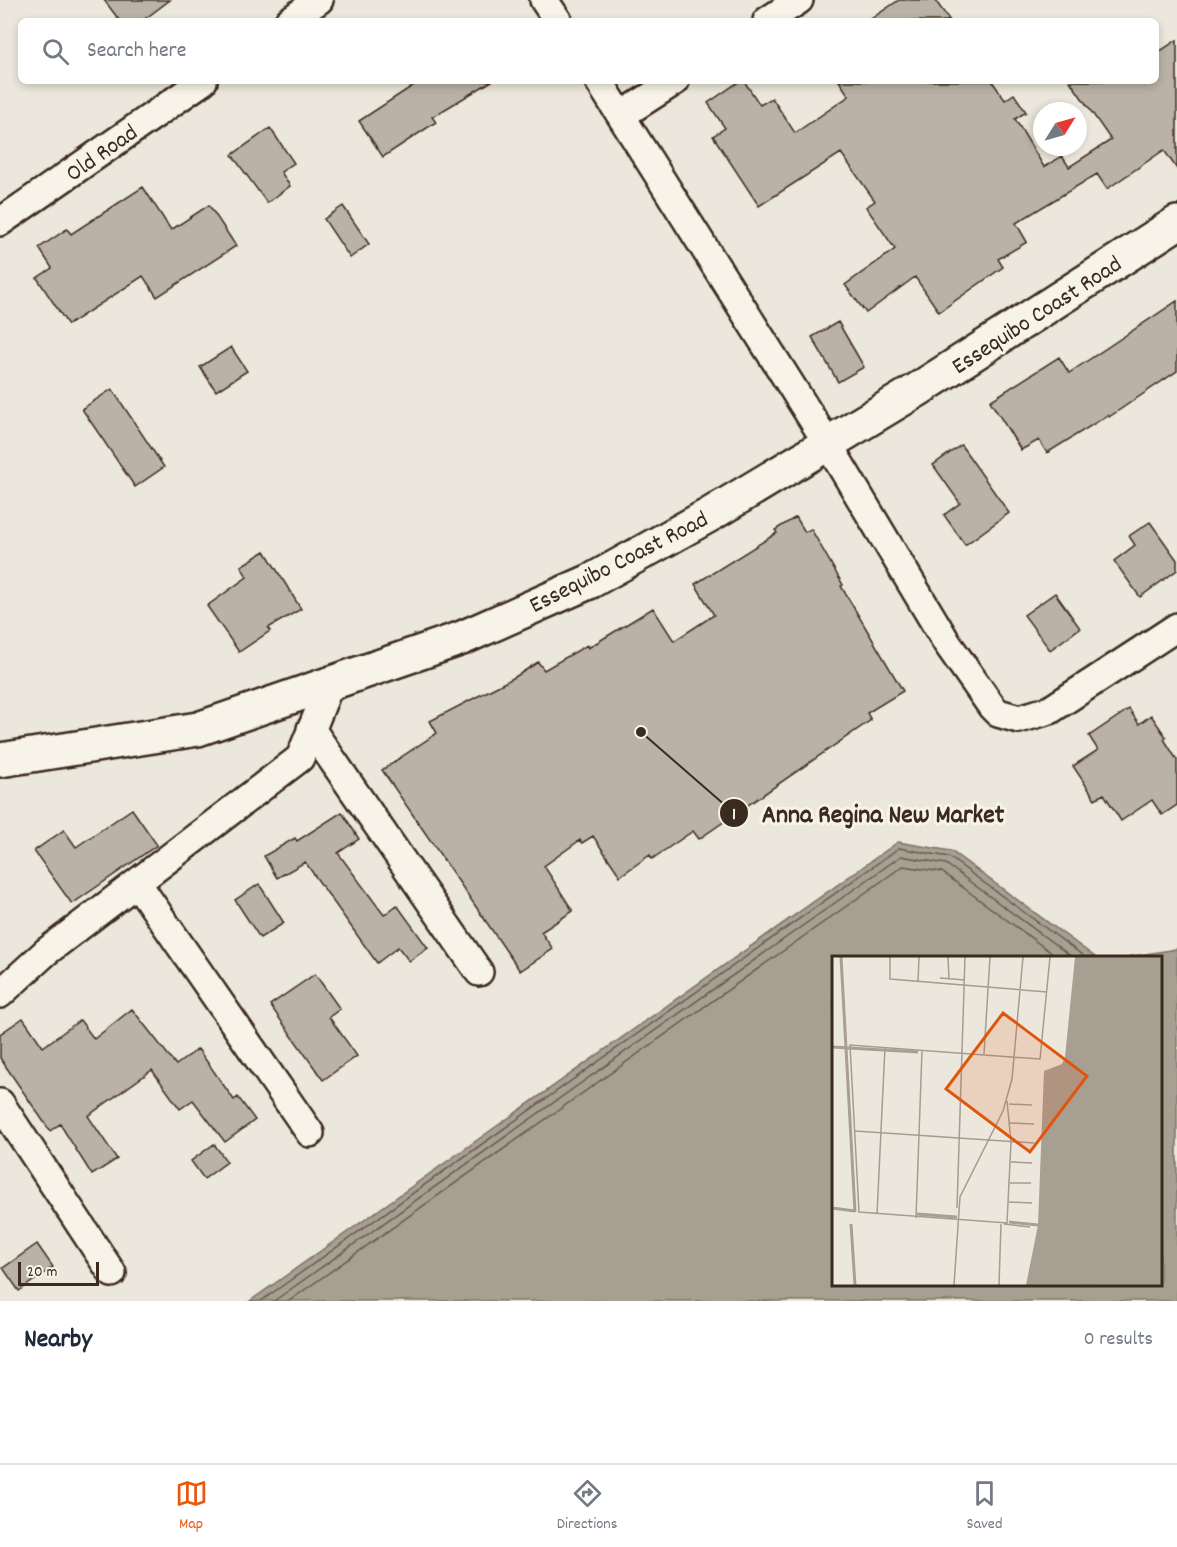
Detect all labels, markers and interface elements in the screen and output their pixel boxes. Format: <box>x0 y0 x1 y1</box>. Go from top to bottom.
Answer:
search box <box>18 18 1159 84</box>
icon: search <box>39 35 72 68</box>
text: Search here <box>87 36 186 67</box>
north arrow <box>1033 102 1087 156</box>
street label: Old Road <box>60 117 146 192</box>
street label: Essequibo Coast Road <box>946 249 1129 384</box>
street label: Essequibo Coast Road <box>524 504 715 623</box>
callout: Anna Regina New Market <box>719 791 1016 835</box>
text: Anna Regina New Market <box>762 798 1005 835</box>
text: 1 <box>732 803 736 828</box>
inset map <box>832 956 1162 1286</box>
scale bar <box>18 1259 99 1286</box>
text: 20 m <box>27 1261 57 1284</box>
text: Nearby <box>24 1322 92 1359</box>
text: 0 results <box>1084 1326 1153 1354</box>
tab: Map <box>175 1477 208 1536</box>
tab: Directions <box>557 1477 617 1536</box>
tab: Saved <box>967 1477 1002 1536</box>

